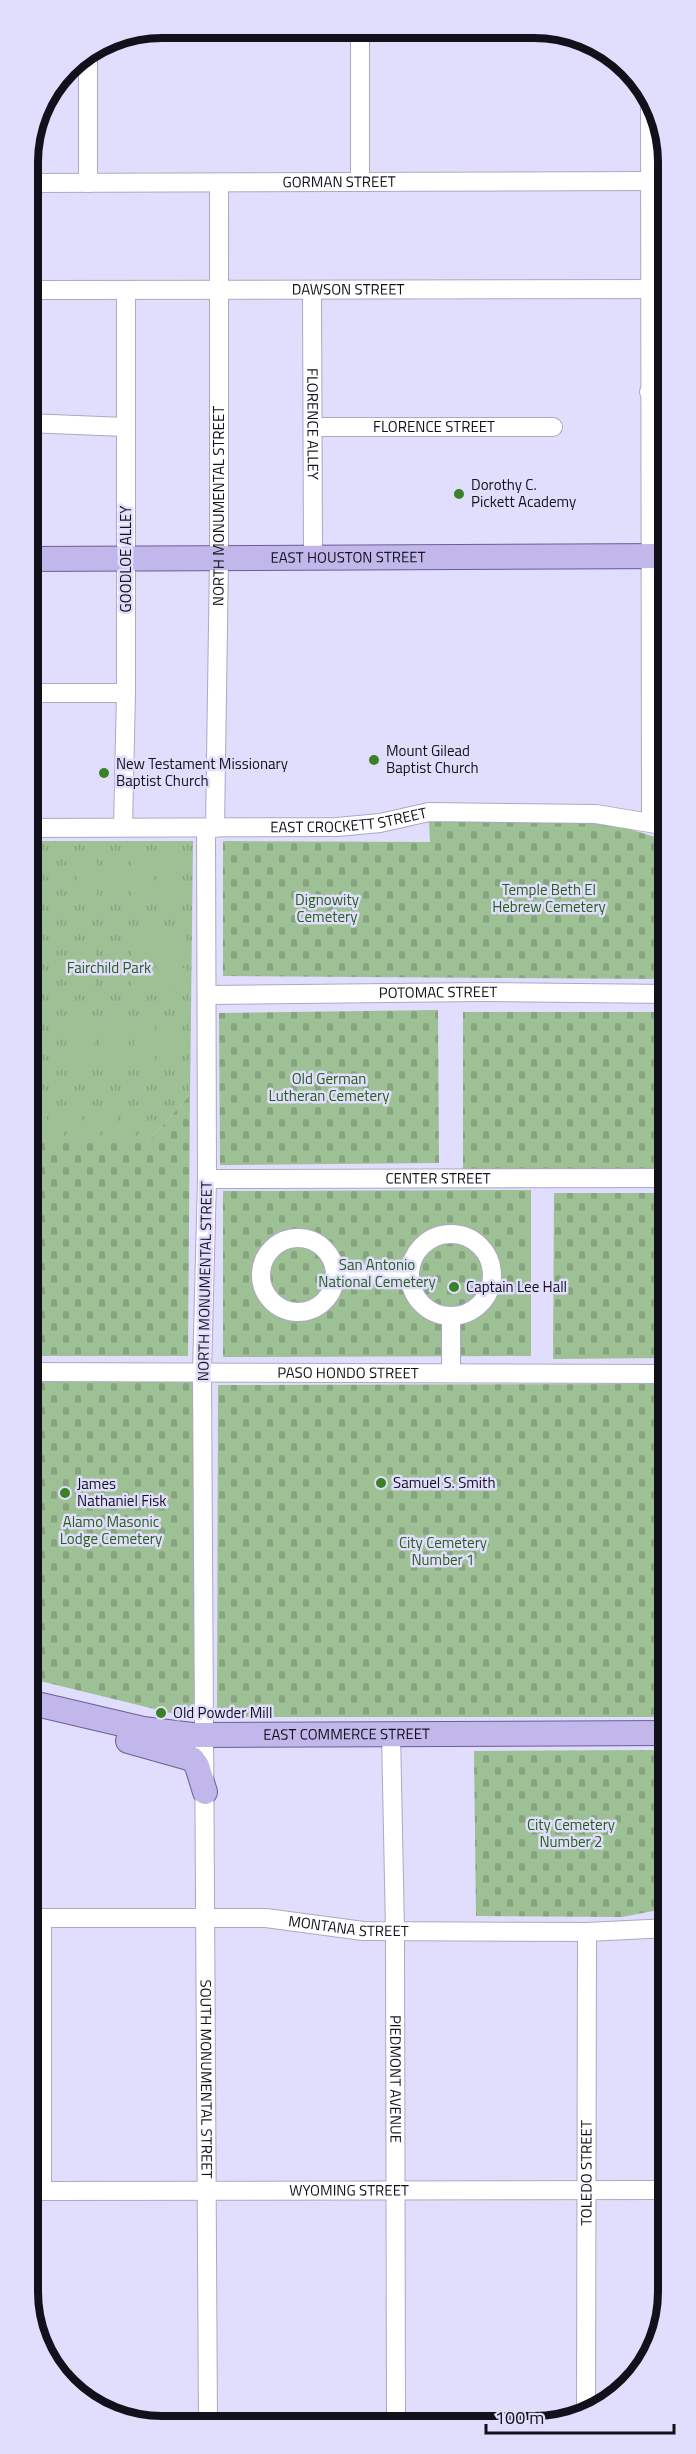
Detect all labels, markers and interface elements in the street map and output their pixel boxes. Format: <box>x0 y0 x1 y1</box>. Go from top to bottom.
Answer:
street label: GORMAN STREET <box>282 170 396 193</box>
street label: DAWSON STREET <box>292 277 404 301</box>
street label: FLORENCE ALLEY <box>301 368 325 480</box>
street label: NORTH MONUMENTAL STREET <box>206 406 230 606</box>
street label: FLORENCE STREET <box>373 415 495 438</box>
place label: Dorothy C. Pickett Academy <box>471 473 576 513</box>
marker: Dorothy C. Pickett Academy <box>452 487 466 501</box>
street label: GOODLOE ALLEY <box>114 506 137 612</box>
street label: EAST HOUSTON STREET <box>270 545 426 569</box>
place label: Mount Gilead Baptist Church <box>386 739 479 779</box>
place label: New Testament Missionary Baptist Church <box>116 752 288 792</box>
marker: Mount Gilead Baptist Church <box>367 753 381 767</box>
marker: New Testament Missionary Baptist Church <box>97 766 111 780</box>
street label: EAST CROCKETT STREET <box>270 801 429 838</box>
park label: Temple Beth El Hebrew Cemetery <box>492 878 606 918</box>
park label: Dignowity Cemetery <box>295 888 359 928</box>
park label: Fairchild Park <box>67 956 151 979</box>
street label: POTOMAC STREET <box>379 980 498 1004</box>
park label: Old German Lutheran Cemetery <box>269 1067 389 1107</box>
street label: CENTER STREET <box>385 1166 491 1190</box>
street label: NORTH MONUMENTAL STREET <box>191 1181 218 1381</box>
park label: San Antonio National Cemetery <box>318 1253 436 1293</box>
place label: Captain Lee Hall <box>466 1275 567 1298</box>
marker: Captain Lee Hall <box>447 1280 461 1294</box>
street label: PASO HONDO STREET <box>277 1361 419 1384</box>
place label: Samuel S. Smith <box>393 1471 495 1494</box>
place label: James Nathaniel Fisk <box>77 1472 167 1512</box>
marker: Samuel S. Smith <box>374 1476 388 1490</box>
marker: James Nathaniel Fisk <box>58 1486 72 1500</box>
park label: Alamo Masonic Lodge Cemetery <box>60 1510 162 1550</box>
park label: City Cemetery Number 1 <box>399 1531 487 1571</box>
place label: Old Powder Mill <box>173 1701 272 1724</box>
marker: Old Powder Mill <box>154 1706 168 1720</box>
street label: EAST COMMERCE STREET <box>263 1722 430 1746</box>
park label: City Cemetery Number 2 <box>527 1813 615 1853</box>
street label: MONTANA STREET <box>287 1909 409 1942</box>
street label: SOUTH MONUMENTAL STREET <box>194 1979 219 2179</box>
street label: PIEDMONT AVENUE <box>384 2015 407 2143</box>
street label: TOLEDO STREET <box>574 2120 598 2226</box>
street label: WYOMING STREET <box>289 2178 409 2202</box>
scale bar <box>486 2397 674 2435</box>
text: 100 m <box>495 2404 544 2431</box>

